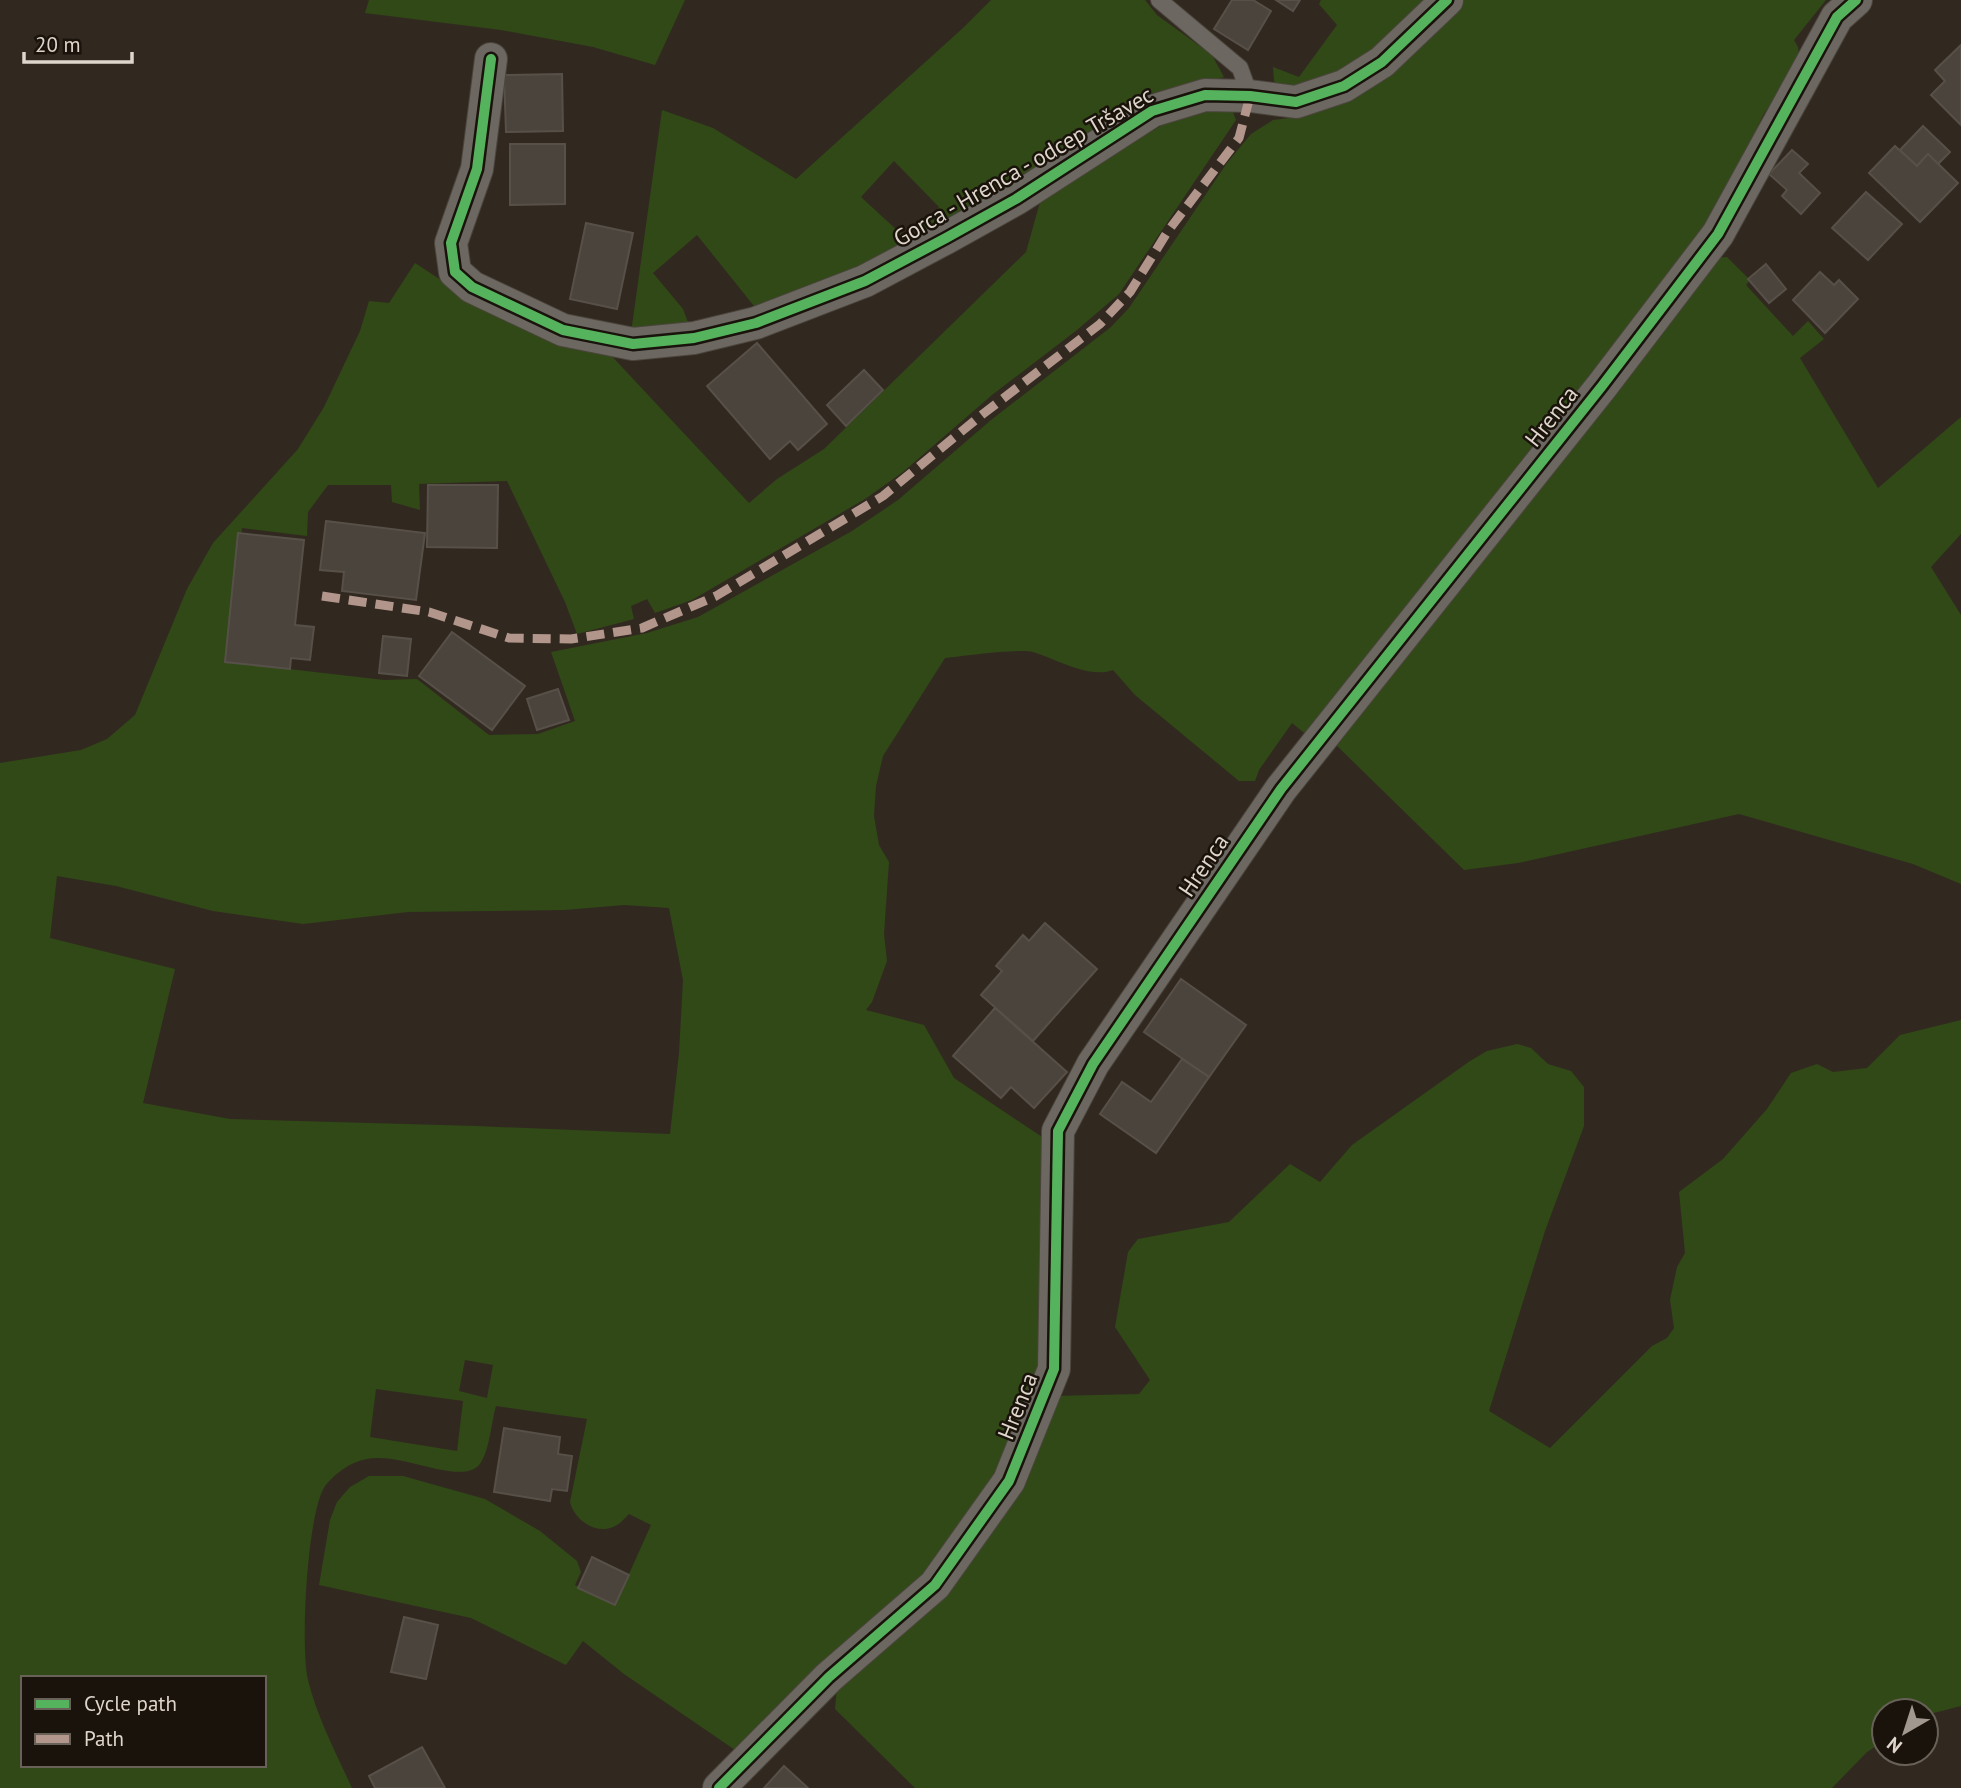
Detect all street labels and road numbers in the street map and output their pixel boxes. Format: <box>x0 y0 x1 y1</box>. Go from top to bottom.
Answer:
street label: Gorca - Hrenca - odcep Tršavec <box>888 80 1158 252</box>
street label: Hrenca <box>1518 380 1584 452</box>
street label: Hrenca <box>1172 828 1234 902</box>
street label: Hrenca <box>991 1368 1043 1444</box>

